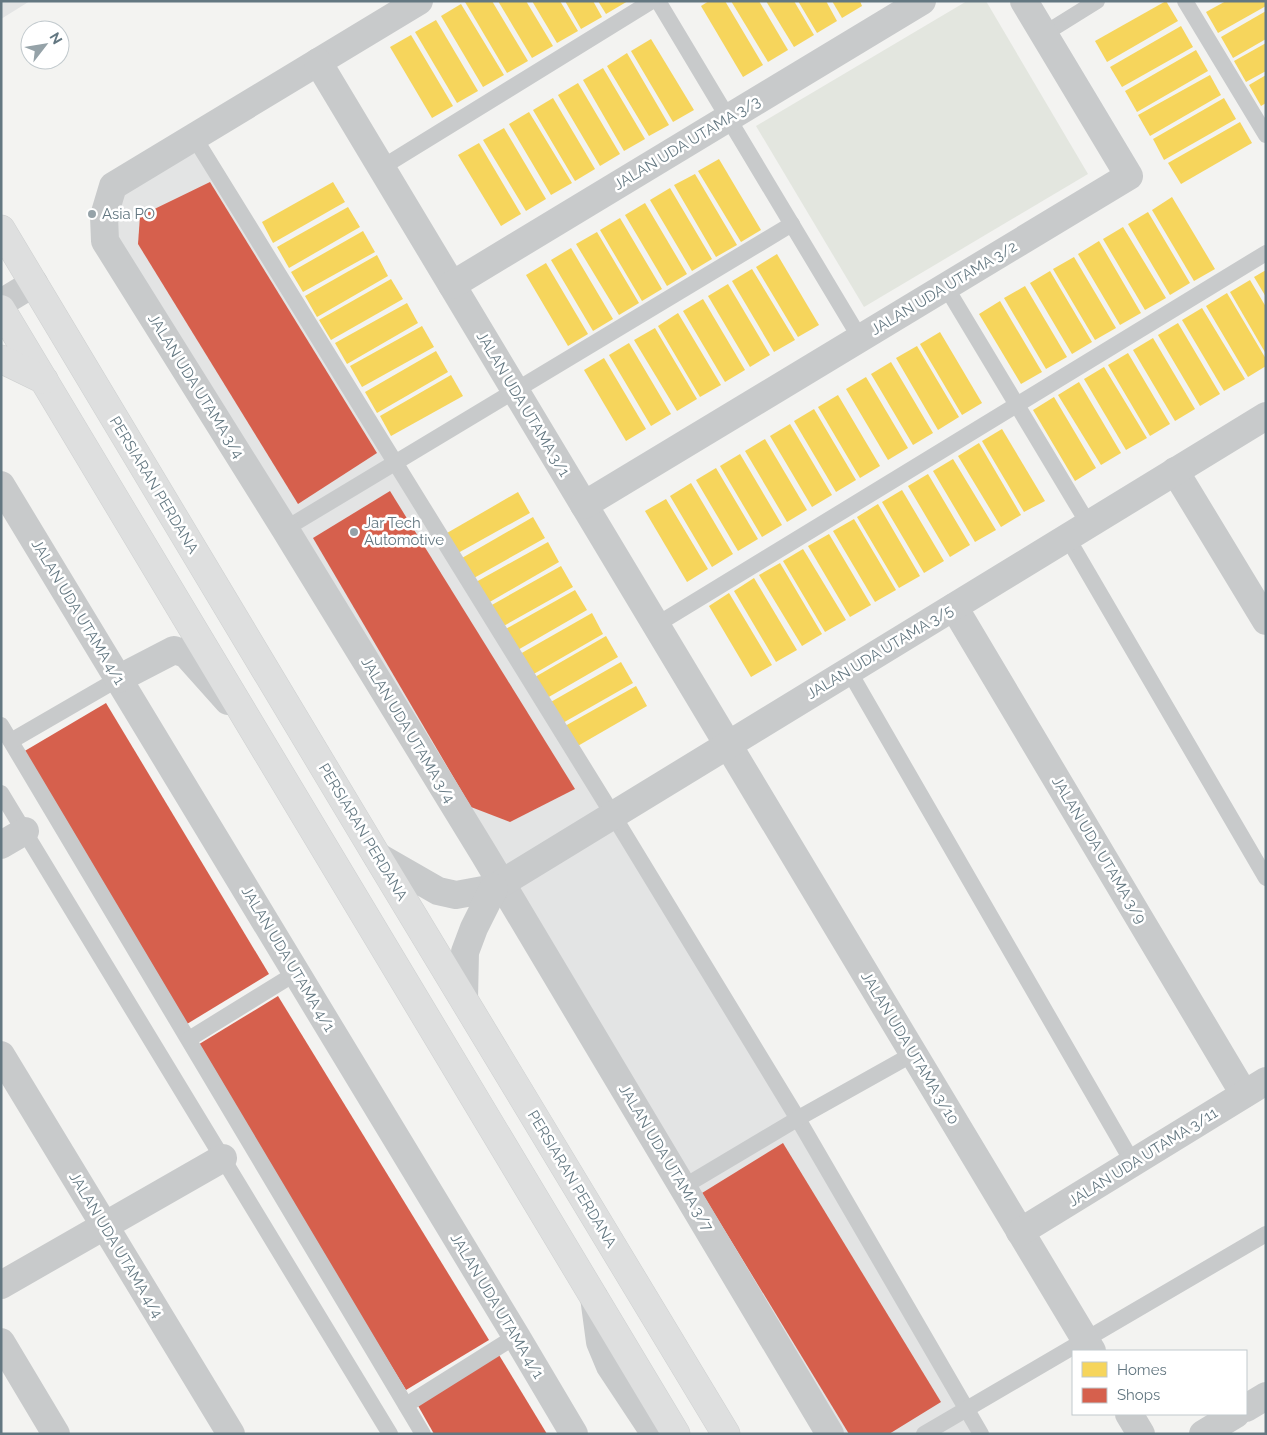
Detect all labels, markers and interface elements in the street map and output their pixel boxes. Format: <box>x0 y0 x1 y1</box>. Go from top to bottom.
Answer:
north arrow <box>20 20 70 70</box>
text: N <box>47 30 66 47</box>
street label: JALAN UDA UTAMA 3/3 <box>611 92 763 194</box>
place label: Asia PO <box>102 205 155 223</box>
marker: Asia PO <box>86 208 98 220</box>
street label: JALAN UDA UTAMA 3/2 <box>868 237 1021 339</box>
street label: JALAN UDA UTAMA 3/4 <box>144 311 248 461</box>
street label: JALAN UDA UTAMA 3/1 <box>473 328 574 480</box>
street label: PERSIARAN PERDANA <box>106 413 202 557</box>
place label: Jar Tech Automotive <box>364 514 444 549</box>
marker: Jar Tech Automotive <box>348 526 360 538</box>
street label: JALAN UDA UTAMA 4/1 <box>27 536 129 688</box>
street label: JALAN UDA UTAMA 3/5 <box>804 601 956 703</box>
street label: JALAN UDA UTAMA 3/4 <box>357 654 459 806</box>
street label: PERSIARAN PERDANA <box>315 760 411 904</box>
street label: JALAN UDA UTAMA 3/9 <box>1048 773 1150 927</box>
street label: JALAN UDA UTAMA 4/1 <box>237 883 339 1035</box>
street label: JALAN UDA UTAMA 3/10 <box>857 968 963 1128</box>
street label: JALAN UDA UTAMA 3/7 <box>615 1081 717 1235</box>
street label: JALAN UDA UTAMA 3/11 <box>1065 1103 1221 1210</box>
street label: PERSIARAN PERDANA <box>524 1107 620 1251</box>
street label: JALAN UDA UTAMA 4/4 <box>65 1169 167 1321</box>
street label: JALAN UDA UTAMA 4/1 <box>446 1230 548 1382</box>
legend <box>1072 1350 1247 1415</box>
text: Homes <box>1117 1361 1167 1379</box>
text: Shops <box>1117 1386 1160 1404</box>

